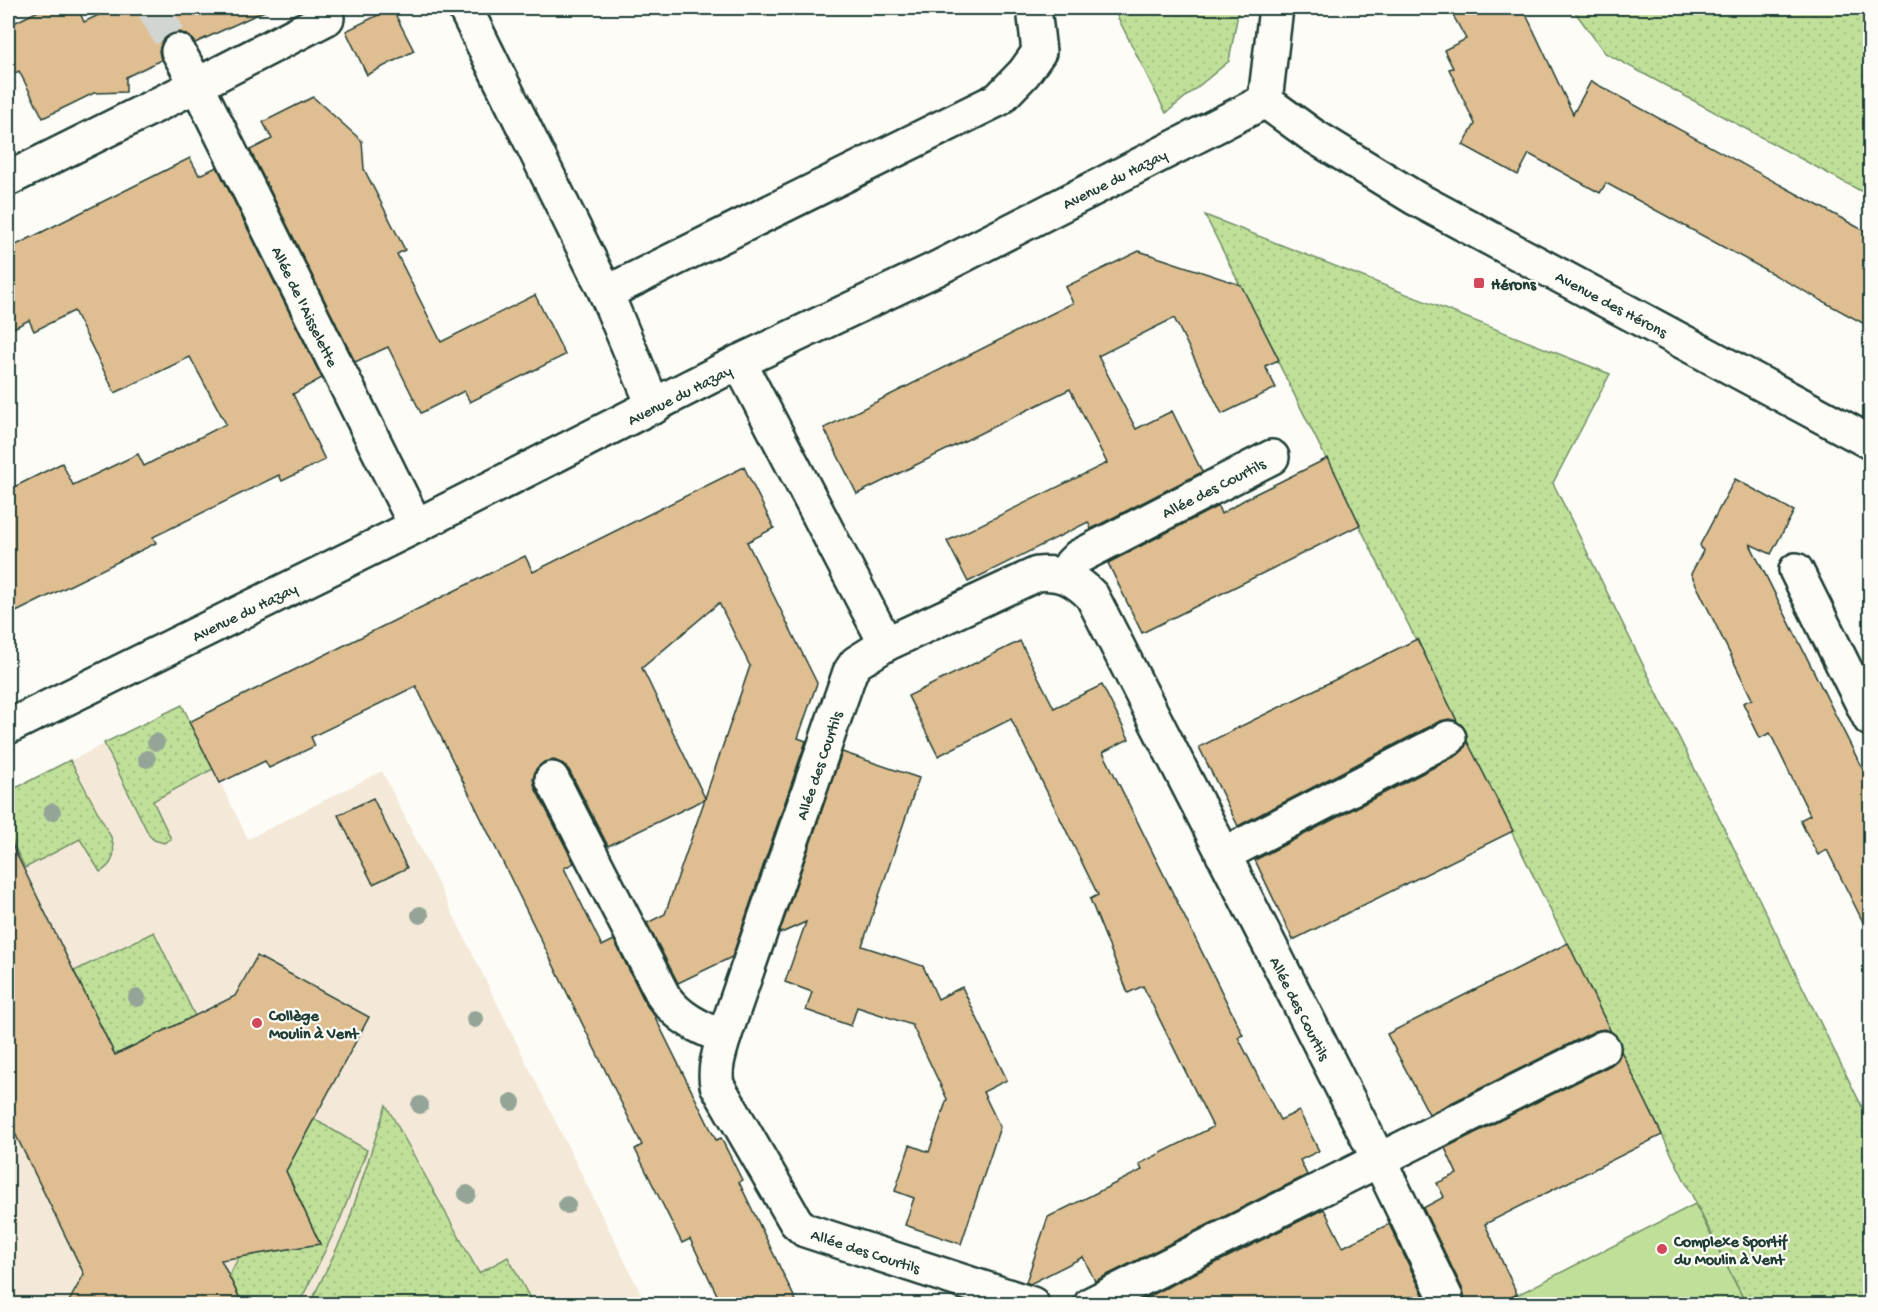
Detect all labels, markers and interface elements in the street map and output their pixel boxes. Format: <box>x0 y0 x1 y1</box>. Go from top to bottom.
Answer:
street label: Avenue du Hazay <box>1060 147 1171 216</box>
street label: Allée de l'Aisselette <box>265 244 341 372</box>
street label: Avenue des Hérons <box>1551 269 1671 344</box>
marker: Hérons <box>1472 276 1486 290</box>
place label: Hérons <box>1491 277 1537 296</box>
street label: Avenue du Hazay <box>625 363 736 432</box>
street label: Allée des Courtils <box>1160 455 1271 524</box>
street label: Avenue du Hazay <box>190 580 301 648</box>
street label: Allée des Courtils <box>794 708 849 823</box>
street label: Allée des Courtils <box>1264 955 1333 1066</box>
place label: Collège Moulin à Vent <box>268 1008 360 1045</box>
marker: Collège Moulin à Vent <box>250 1016 264 1030</box>
street label: Allée des Courtils <box>808 1227 923 1280</box>
place label: Complexe Sportif du Moulin à Vent <box>1673 1233 1789 1271</box>
marker: Complexe Sportif du Moulin à Vent <box>1655 1242 1669 1256</box>

